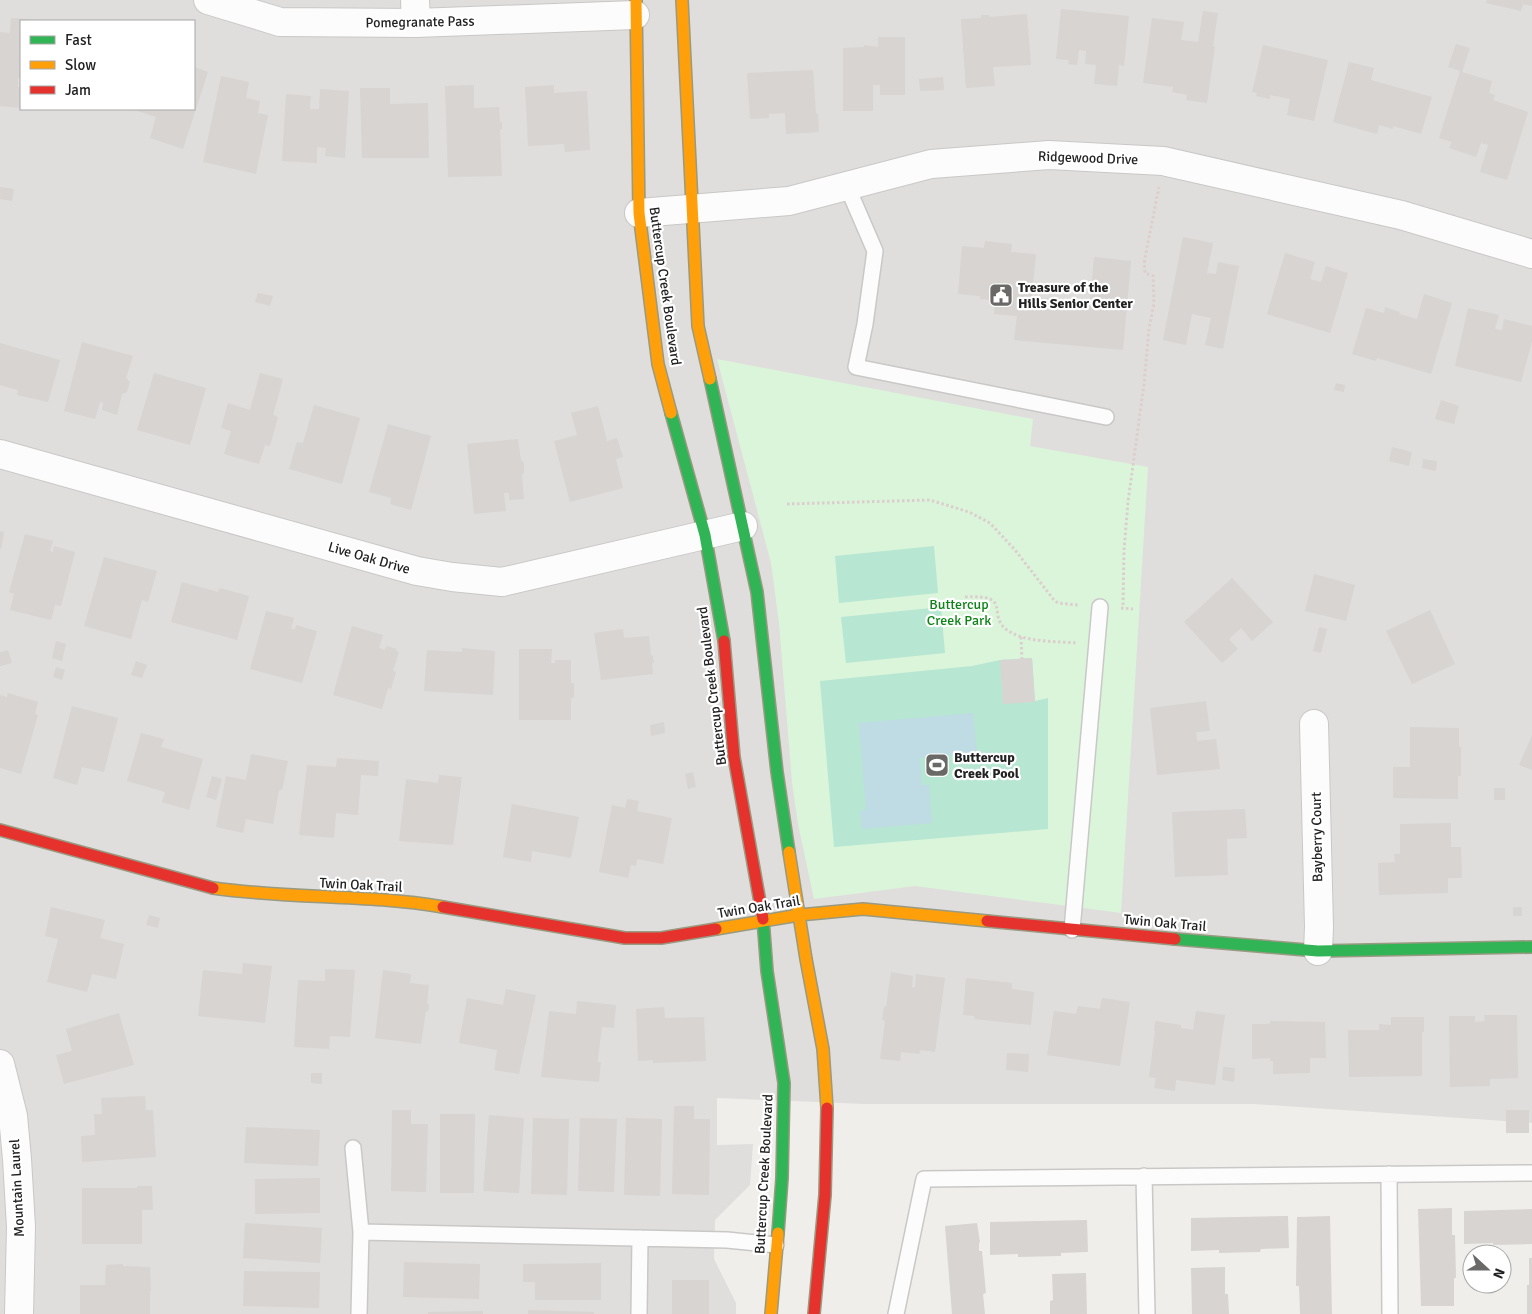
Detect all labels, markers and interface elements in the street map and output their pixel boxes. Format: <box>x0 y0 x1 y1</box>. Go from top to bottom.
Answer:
street label: Pomegranate Pass <box>365 13 475 31</box>
legend <box>20 20 195 110</box>
text: Fast <box>65 31 92 49</box>
text: Slow <box>65 56 96 74</box>
text: Jam <box>65 81 91 99</box>
street label: Ridgewood Drive <box>1038 148 1138 168</box>
street label: Buttercup Creek Boulevard <box>645 206 685 366</box>
place label: Treasure of the Hills Senior Center <box>1018 279 1133 312</box>
public building icon: Treasure of the Hills Senior Center <box>988 282 1014 308</box>
street label: Live Oak Drive <box>326 538 412 578</box>
park label: Buttercup Creek Park <box>927 596 991 629</box>
street label: Buttercup Creek Boulevard <box>694 606 730 766</box>
place label: Buttercup Creek Pool <box>954 749 1020 782</box>
sports icon: Buttercup Creek Pool <box>924 752 950 778</box>
street label: Bayberry Court <box>1308 792 1326 882</box>
street label: Twin Oak Trail <box>319 874 403 896</box>
street label: Twin Oak Trail <box>717 892 801 922</box>
street label: Twin Oak Trail <box>1123 911 1207 935</box>
street label: Buttercup Creek Boulevard <box>751 1094 777 1254</box>
street label: Mountain Laurel <box>6 1138 28 1238</box>
north arrow <box>1462 1244 1512 1294</box>
text: N <box>1489 1266 1508 1281</box>

